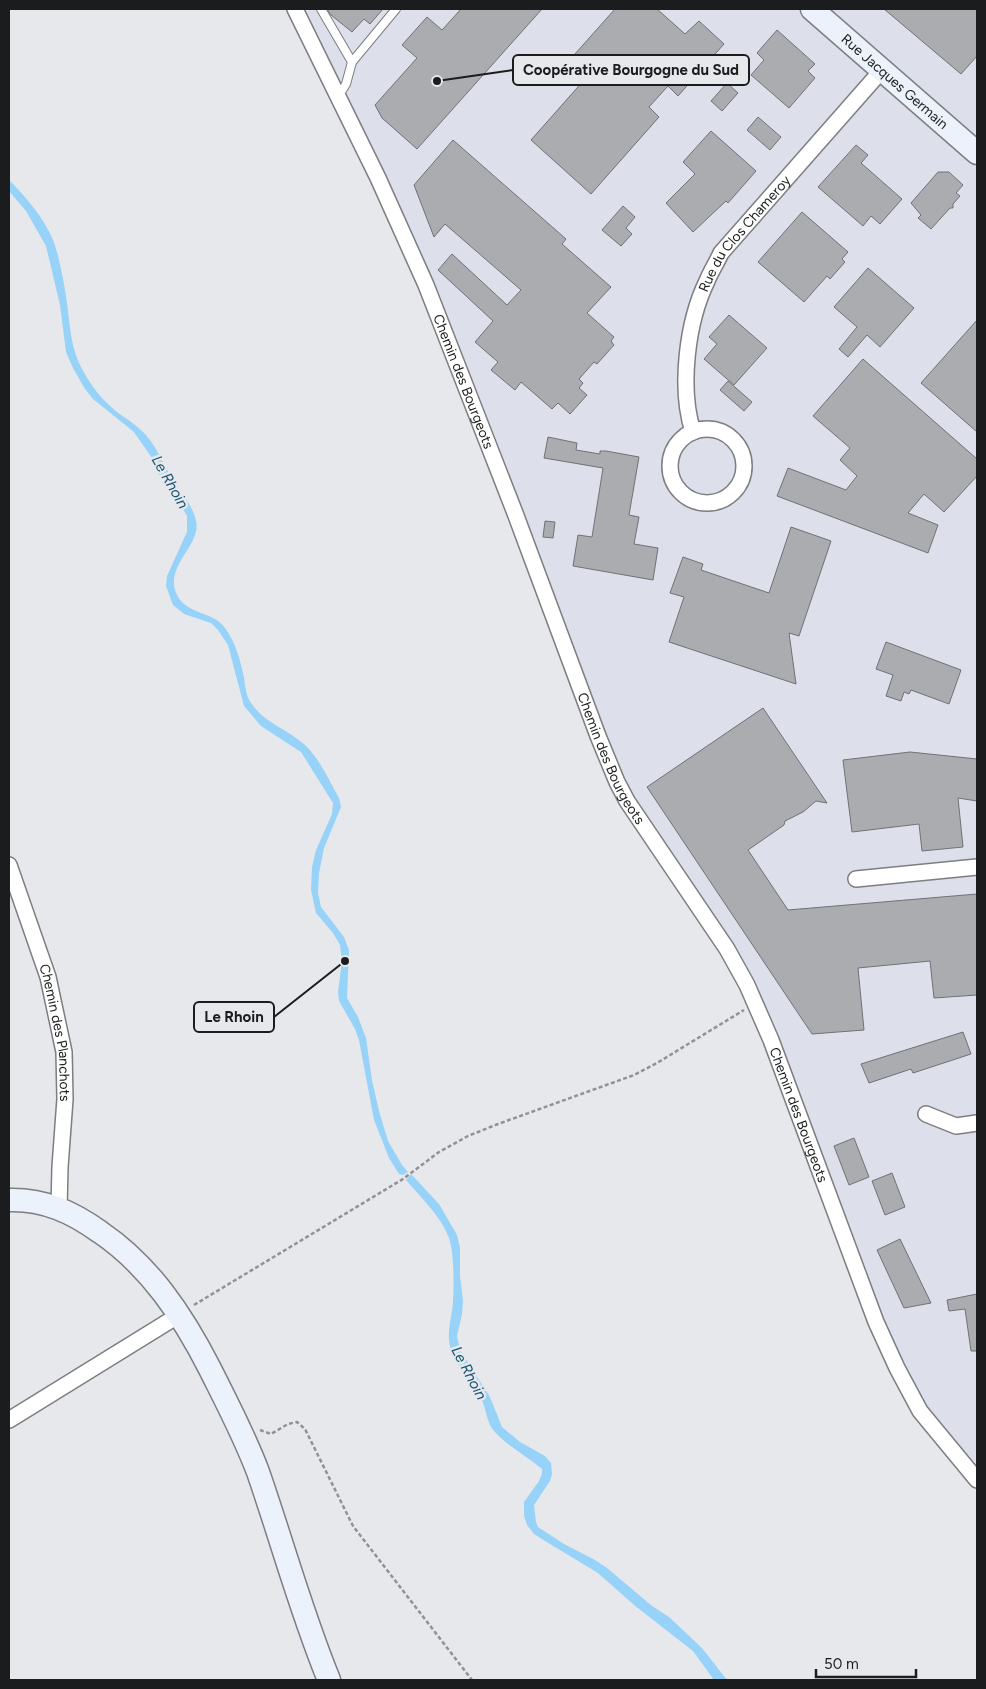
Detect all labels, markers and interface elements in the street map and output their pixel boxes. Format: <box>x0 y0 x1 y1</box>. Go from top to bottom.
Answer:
street label: Rue Jacques Germain <box>838 30 952 133</box>
callout: Coopérative Bourgogne du Sud <box>513 55 749 85</box>
text: Coopérative Bourgogne du Sud <box>523 61 739 79</box>
street label: Rue du Clos Chameroy <box>695 172 795 295</box>
street label: Chemin des Bourgeots <box>429 312 497 451</box>
water label: Le Rhoin <box>148 452 192 512</box>
street label: Chemin des Bourgeots <box>574 690 648 828</box>
street label: Chemin des Planchots <box>35 962 73 1102</box>
callout: Le Rhoin <box>194 1002 274 1032</box>
text: Le Rhoin <box>204 1008 264 1026</box>
street label: Chemin des Bourgeots <box>765 1045 831 1185</box>
water label: Le Rhoin <box>447 1343 491 1403</box>
scale bar <box>816 1646 916 1678</box>
text: 50 m <box>824 1655 859 1673</box>

